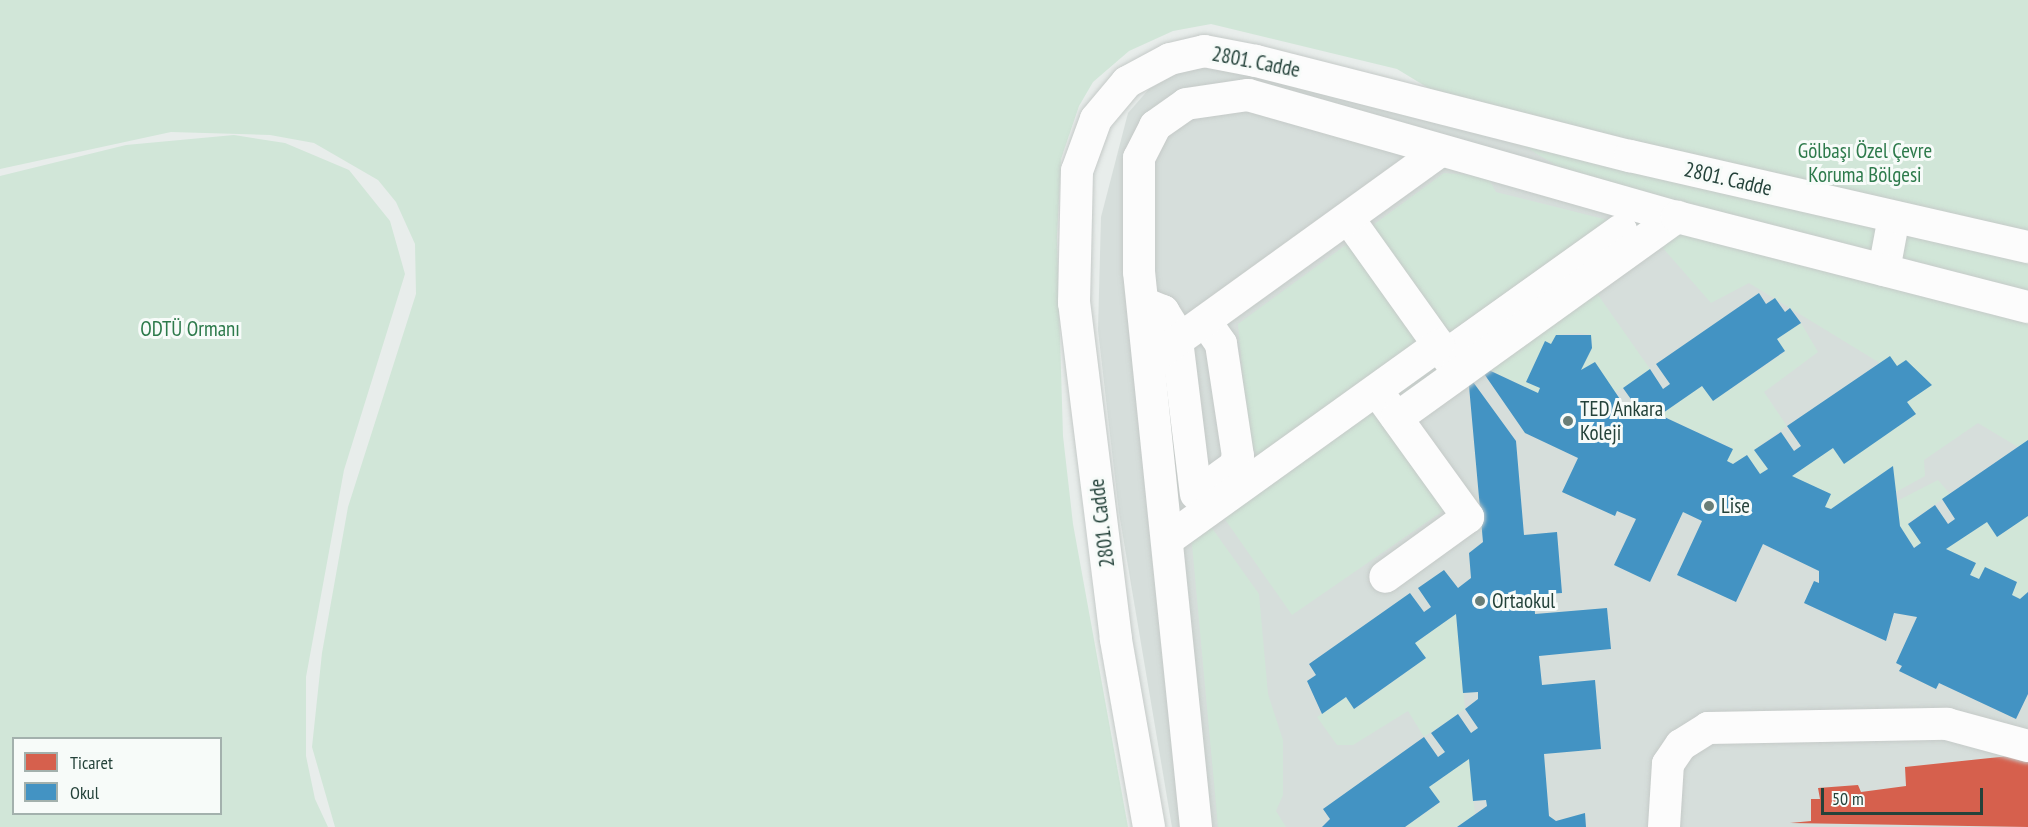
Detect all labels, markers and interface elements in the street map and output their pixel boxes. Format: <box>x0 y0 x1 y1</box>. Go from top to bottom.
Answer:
street label: 2801. Cadde <box>1209 41 1303 83</box>
park label: Gölbaşı Özel Çevre Koruma Bölgesi <box>1798 138 1932 188</box>
street label: 2801. Cadde <box>1681 157 1775 201</box>
park label: ODTÜ Ormanı <box>140 316 240 342</box>
place label: TED Ankara Koleji <box>1580 396 1664 446</box>
marker: TED Ankara Koleji <box>1561 414 1575 428</box>
street label: 2801. Cadde <box>1084 477 1120 569</box>
place label: Lise <box>1721 493 1750 519</box>
marker: Lise <box>1702 499 1716 513</box>
place label: Ortaokul <box>1492 588 1555 614</box>
marker: Ortaokul <box>1473 594 1487 608</box>
legend <box>12 737 222 815</box>
text: Ticaret <box>70 751 113 774</box>
scale bar <box>1824 776 1986 814</box>
text: Okul <box>70 781 99 804</box>
text: 50 m <box>1832 787 1864 810</box>

